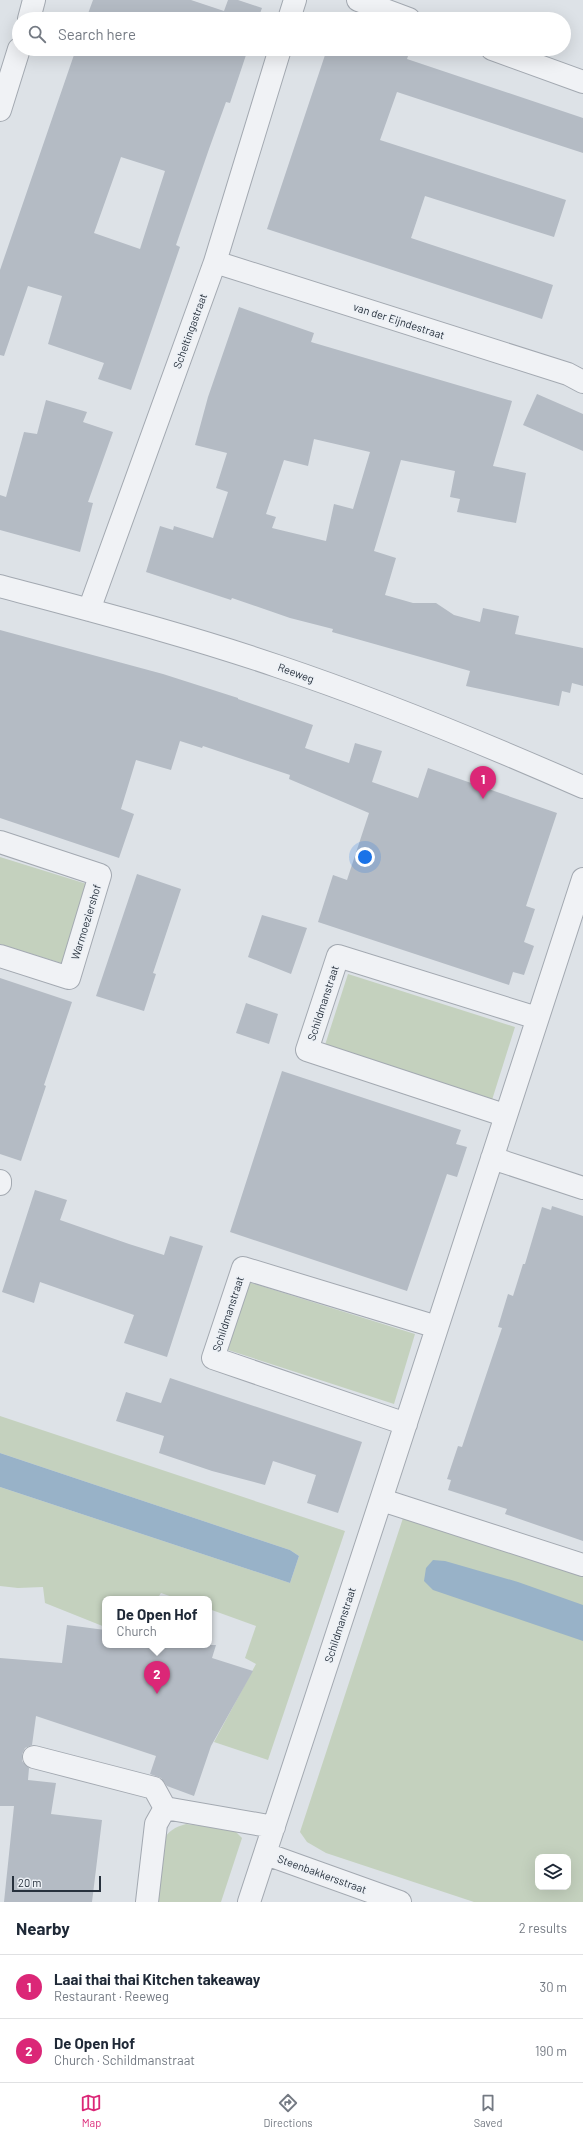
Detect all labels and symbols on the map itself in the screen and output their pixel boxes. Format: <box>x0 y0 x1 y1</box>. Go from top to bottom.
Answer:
street label: Scheltingastraat <box>170 291 209 370</box>
street label: van der Eijndestraat <box>352 300 446 341</box>
street label: Reeweg <box>276 660 316 685</box>
pin: 1 <box>470 766 496 799</box>
your location <box>355 847 375 867</box>
street label: Warmoeziershof <box>68 883 103 961</box>
street label: Schildmanstraat <box>304 963 341 1042</box>
street label: Schildmanstraat <box>209 1274 246 1353</box>
street label: Schildmanstraat <box>321 1585 358 1664</box>
pin: 2 <box>144 1661 170 1694</box>
street label: Steenbakkersstraat <box>276 1851 368 1896</box>
scale bar <box>12 1874 101 1893</box>

